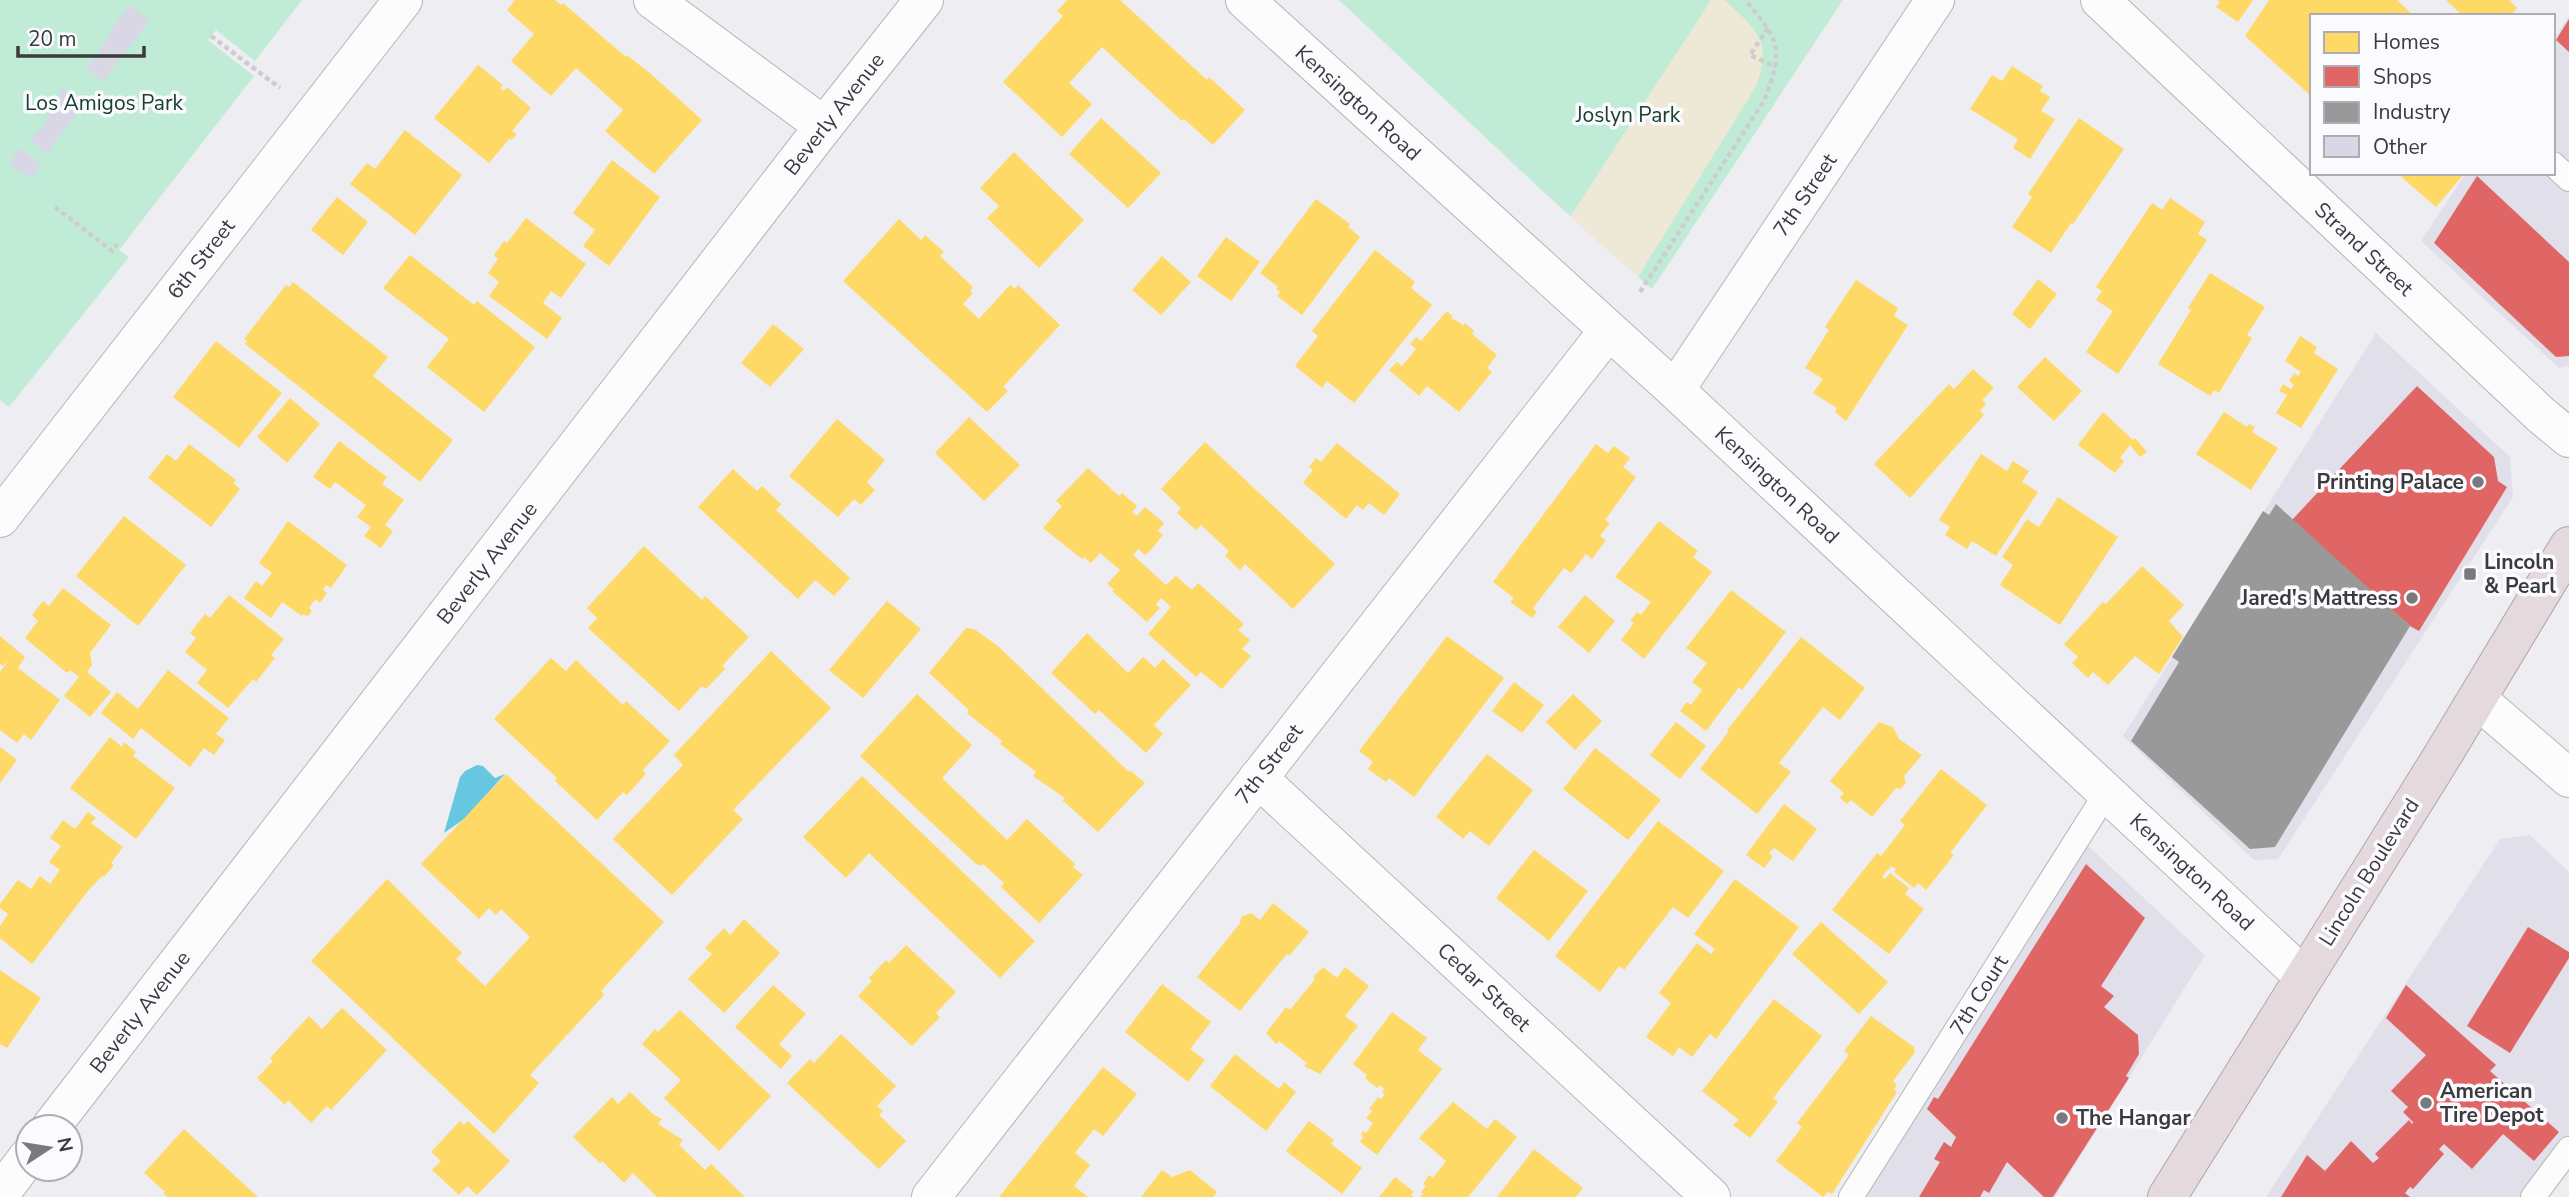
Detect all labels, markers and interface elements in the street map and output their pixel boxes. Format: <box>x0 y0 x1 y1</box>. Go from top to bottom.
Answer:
scale bar <box>18 14 144 58</box>
legend <box>2310 14 2555 175</box>
text: 20 m <box>28 25 77 53</box>
text: Homes <box>2373 28 2440 56</box>
street label: Kensington Road <box>1289 39 1427 167</box>
street label: Beverly Avenue <box>777 47 891 181</box>
text: Shops <box>2373 63 2432 91</box>
park label: Los Amigos Park <box>25 89 184 117</box>
text: Industry <box>2373 98 2451 126</box>
park label: Joslyn Park <box>1575 101 1681 129</box>
text: Other <box>2373 133 2428 161</box>
street label: 7th Street <box>1767 147 1843 242</box>
street label: Strand Street <box>2309 196 2420 303</box>
street label: 6th Street <box>161 213 242 305</box>
street label: Kensington Road <box>1709 420 1845 550</box>
place label: Printing Palace <box>2317 468 2464 496</box>
marker: Printing Palace <box>2470 474 2486 490</box>
street label: Beverly Avenue <box>430 496 544 630</box>
place label: Lincoln & Pearl <box>2484 548 2556 600</box>
marker: Lincoln & Pearl <box>2462 566 2478 582</box>
place label: Jared's Mattress <box>2240 584 2398 612</box>
marker: Jared's Mattress <box>2404 590 2420 606</box>
street label: 7th Street <box>1229 718 1310 810</box>
street label: Lincoln Boulevard <box>2312 793 2426 951</box>
street label: Kensington Road <box>2124 807 2260 937</box>
street label: Cedar Street <box>1431 936 1537 1038</box>
street label: Beverly Avenue <box>83 945 197 1079</box>
street label: 7th Court <box>1943 949 2015 1040</box>
place label: American Tire Depot <box>2440 1077 2544 1129</box>
marker: American Tire Depot <box>2418 1095 2434 1111</box>
place label: The Hangar <box>2076 1104 2192 1132</box>
marker: The Hangar <box>2054 1110 2070 1126</box>
north arrow <box>14 1113 84 1183</box>
text: N <box>50 1135 79 1154</box>

